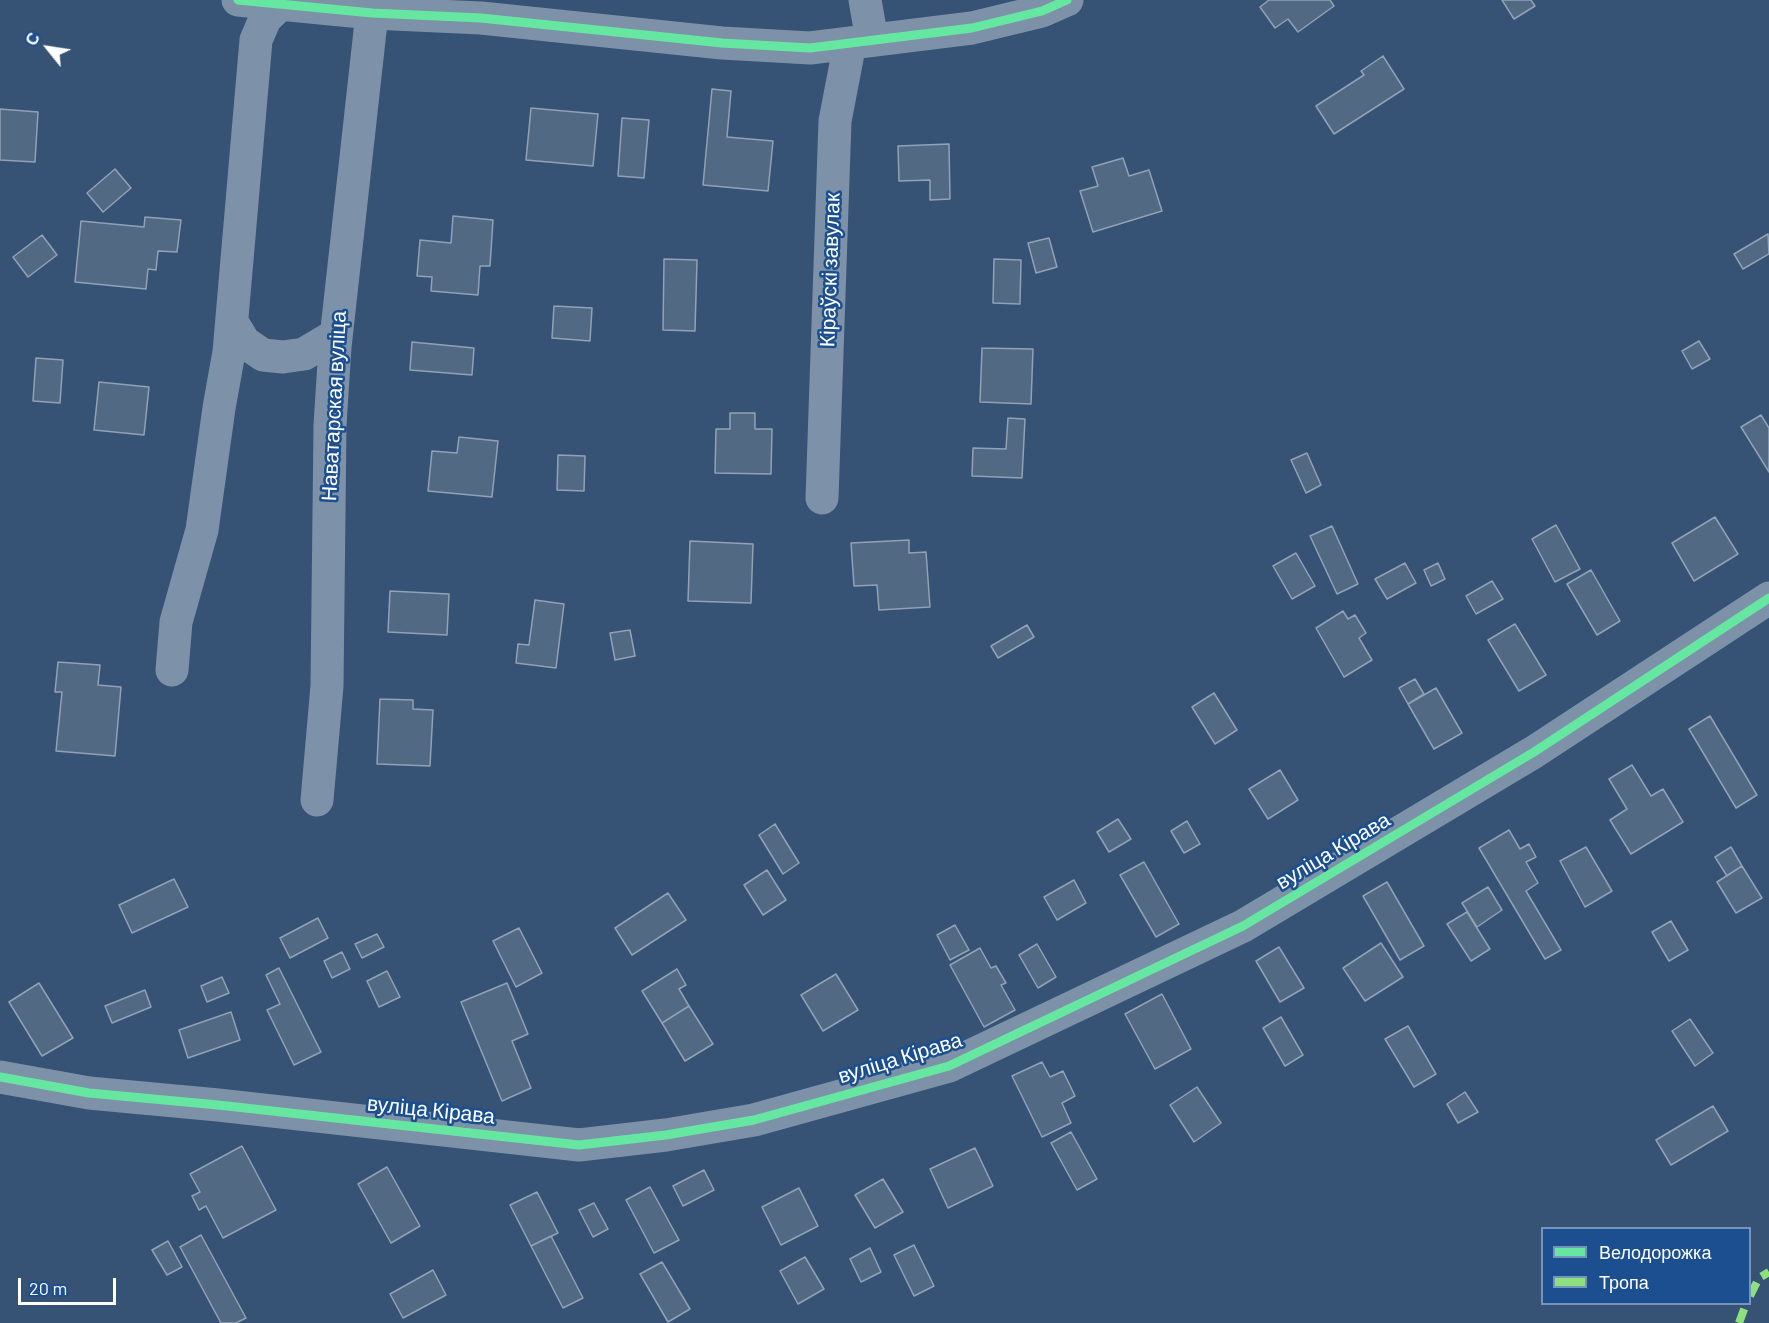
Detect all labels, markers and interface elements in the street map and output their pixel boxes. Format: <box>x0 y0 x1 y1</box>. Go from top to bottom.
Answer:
north arrow <box>18 18 78 78</box>
text: С <box>21 29 43 49</box>
street label: Кіраўскі завулак <box>815 192 845 348</box>
street label: Наватарская вуліца <box>316 310 352 502</box>
street label: вуліца Кірава <box>1271 807 1395 895</box>
street label: вуліца Кірава <box>835 1027 965 1089</box>
street label: вуліца Кірава <box>366 1091 496 1129</box>
legend <box>1541 1227 1751 1305</box>
text: Велодорожка <box>1599 1241 1711 1263</box>
scale bar <box>21 1266 118 1304</box>
text: Тропа <box>1599 1271 1649 1293</box>
text: 20 m <box>29 1277 67 1299</box>

